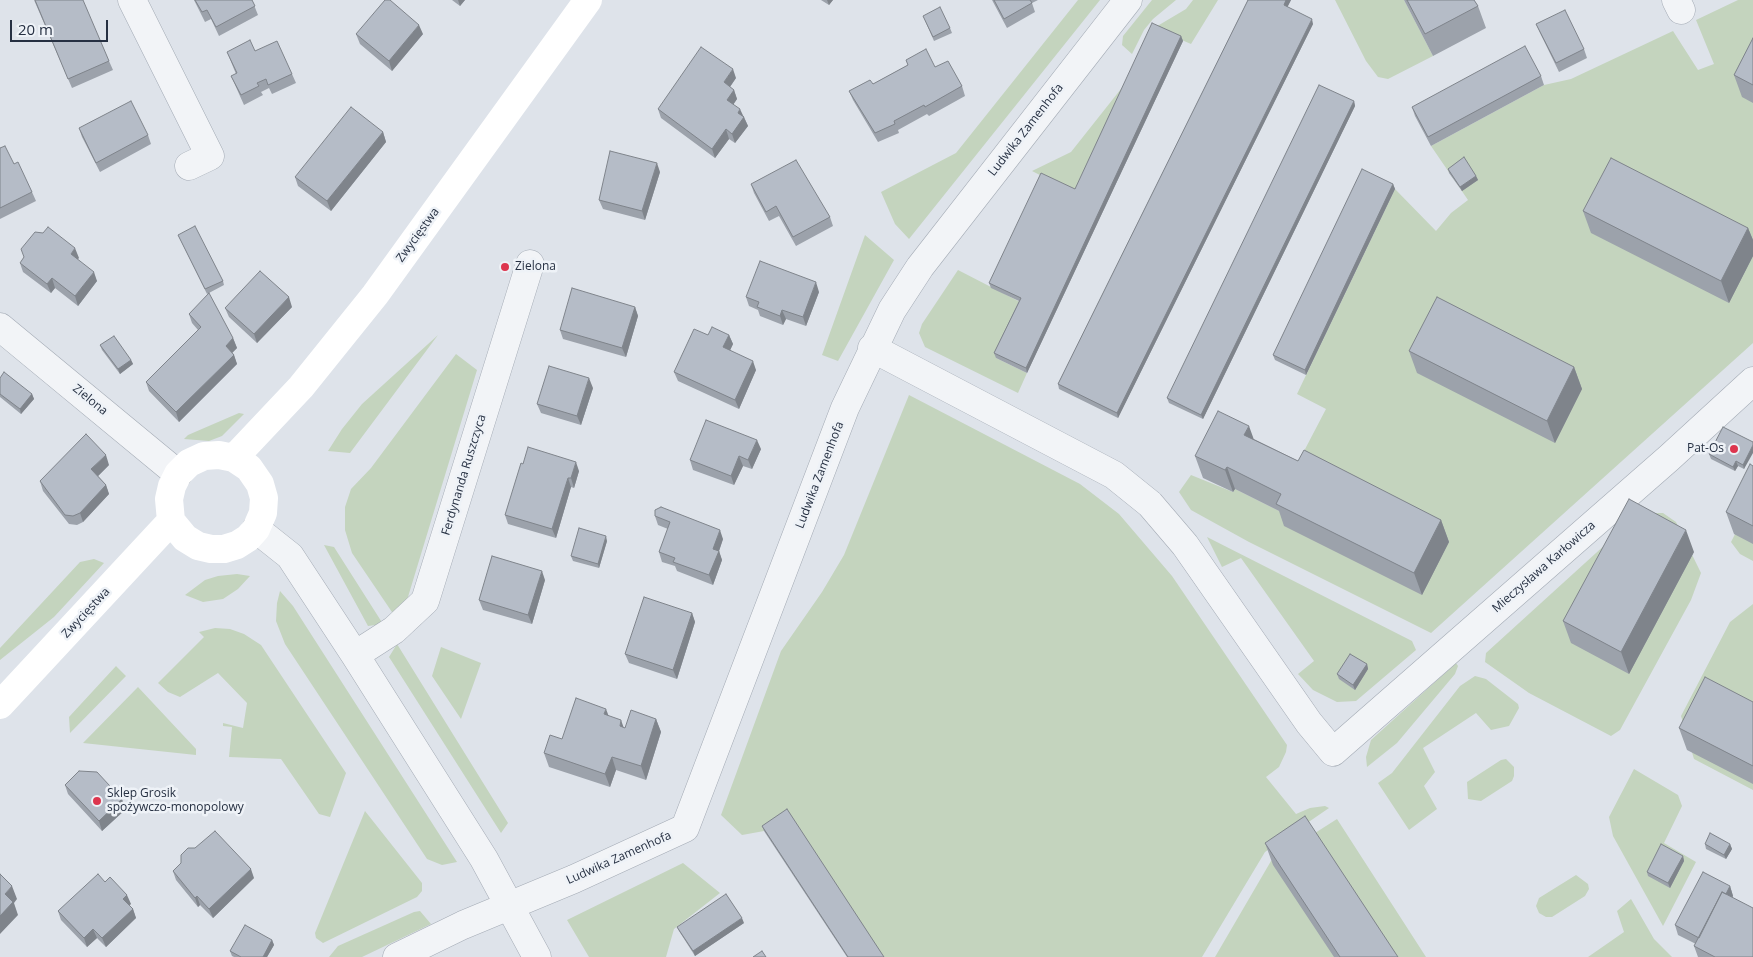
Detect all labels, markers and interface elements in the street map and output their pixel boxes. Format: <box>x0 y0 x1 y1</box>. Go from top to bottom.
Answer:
scale bar <box>12 10 110 42</box>
text: 20 m <box>18 19 53 39</box>
street label: Ludwika Zamenhofa <box>985 81 1067 179</box>
street label: Zwycięstwa <box>393 205 443 265</box>
place label: Zielona <box>515 260 556 274</box>
marker: Zielona <box>499 261 511 273</box>
street label: Zielona <box>70 382 110 418</box>
street label: Ferdynanda Ruszczyca <box>439 413 489 537</box>
street label: Ludwika Zamenhofa <box>793 419 847 531</box>
place label: Pat-Os <box>1687 442 1724 456</box>
marker: Pat-Os <box>1728 443 1740 455</box>
street label: Mieczysława Karłowicza <box>1489 518 1599 616</box>
street label: Zwycięstwa <box>59 585 113 641</box>
place label: Sklep Grosik spożywczo-monopolowy <box>107 787 244 815</box>
marker: Sklep Grosik spożywczo-monopolowy <box>91 795 103 807</box>
street label: Ludwika Zamenhofa <box>564 828 674 888</box>

